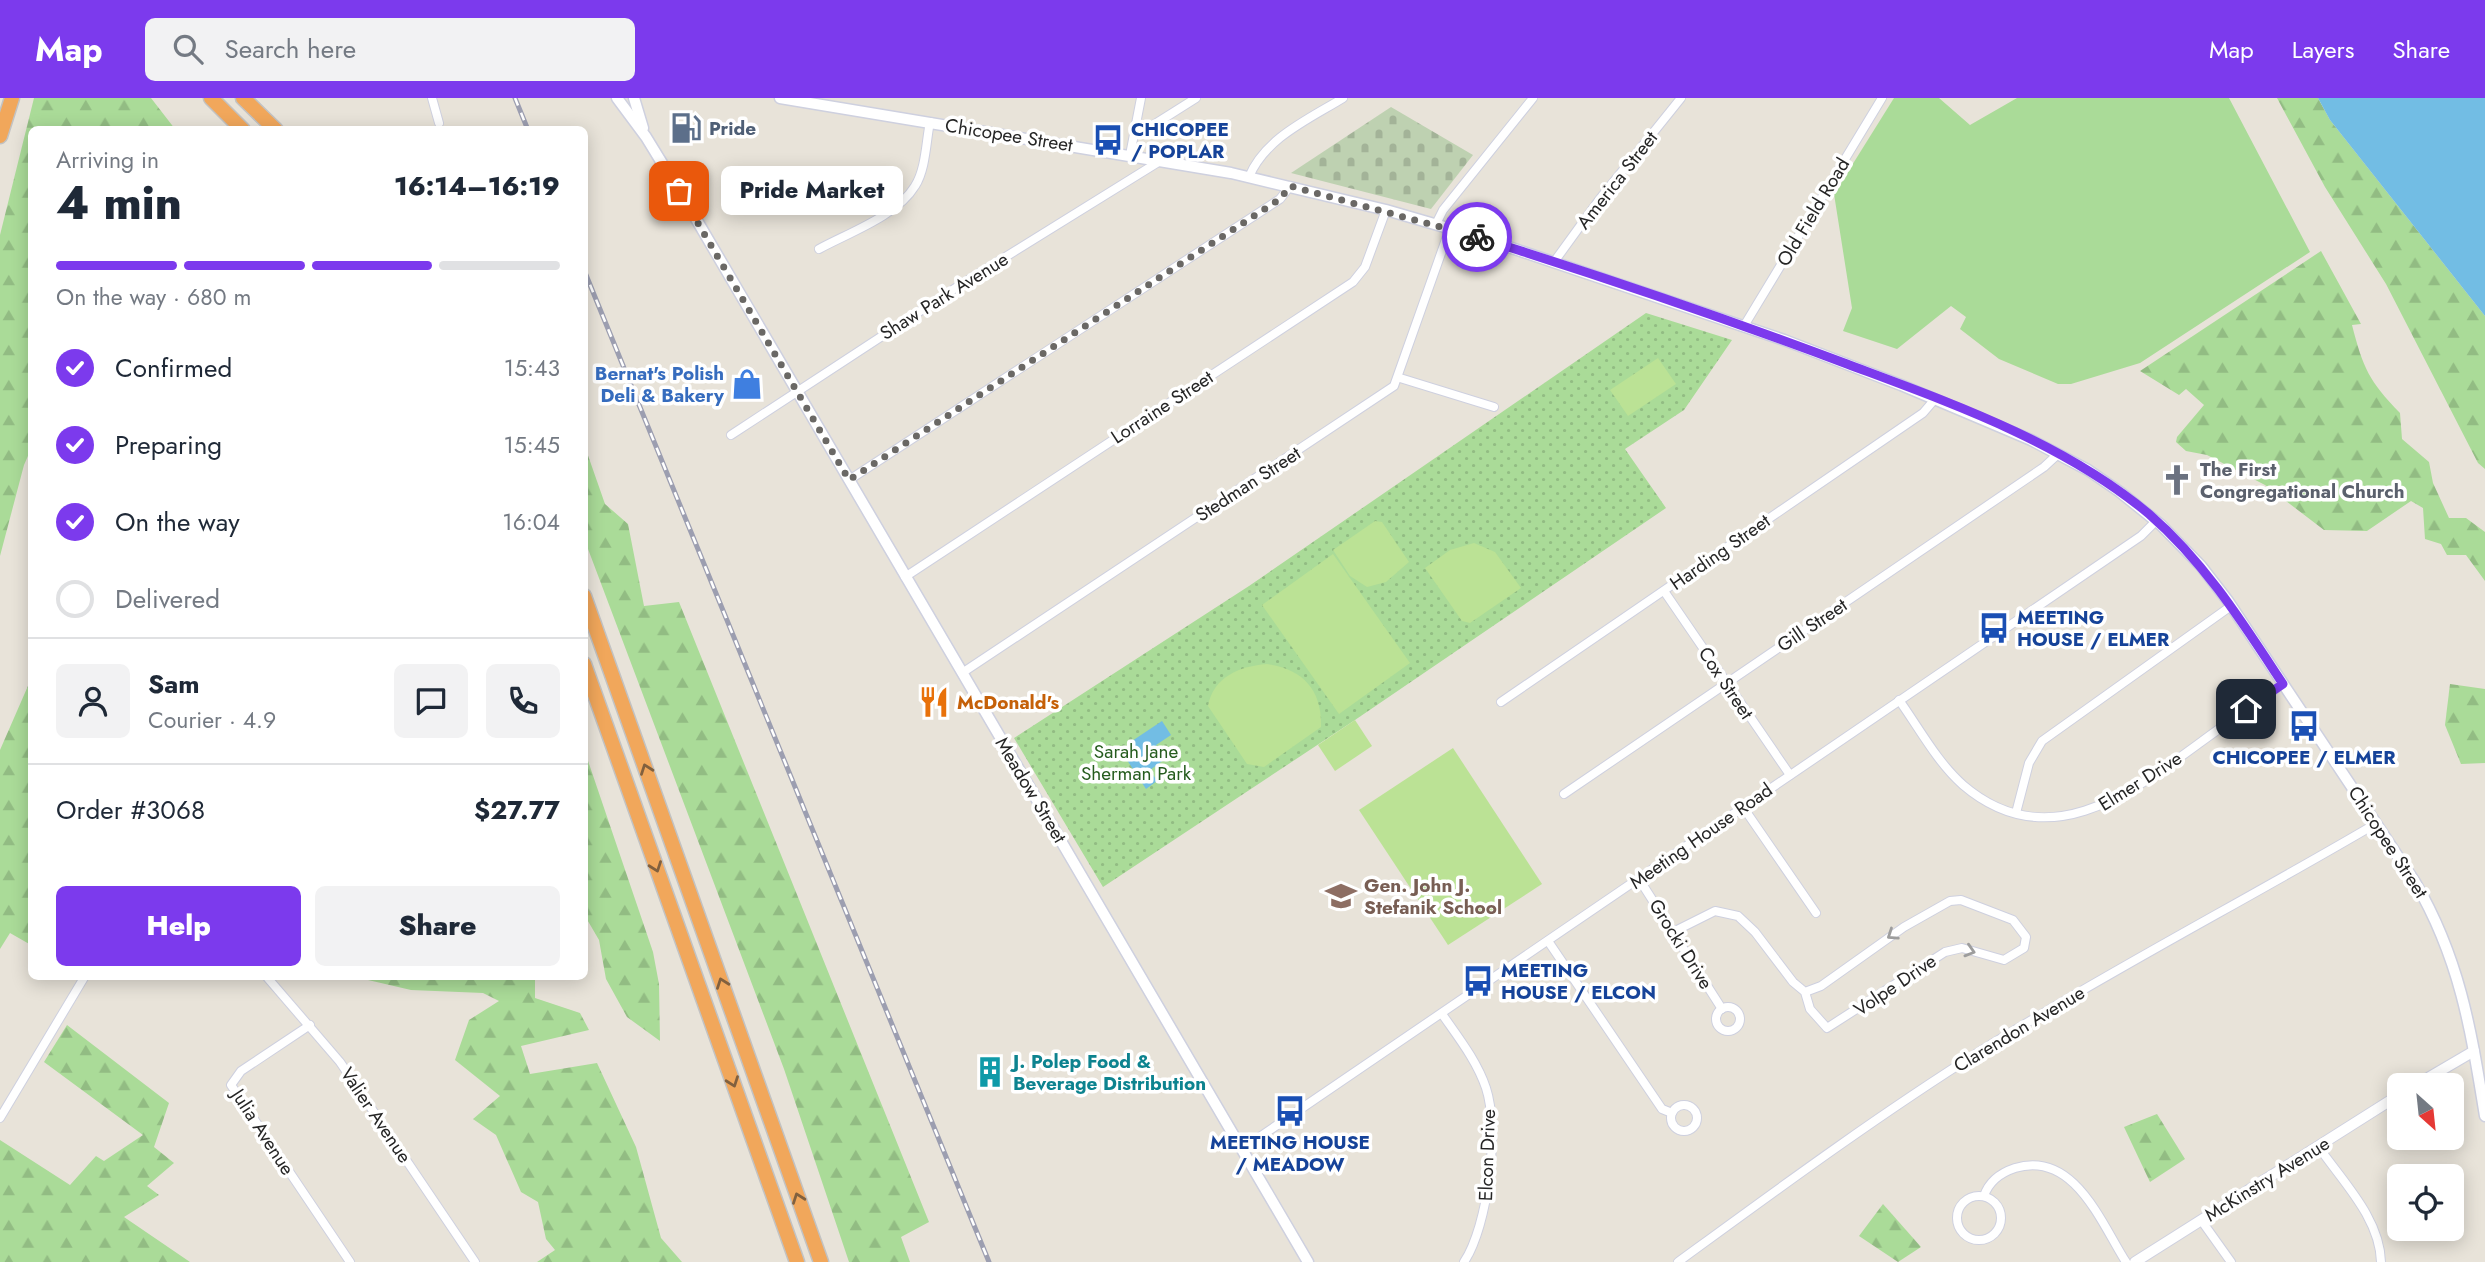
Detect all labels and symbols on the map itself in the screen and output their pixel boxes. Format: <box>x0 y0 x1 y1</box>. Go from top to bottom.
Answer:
fuel station icon: Pride <box>669 111 703 145</box>
street label: Chicopee Street <box>943 112 1075 158</box>
place label: Pride <box>709 115 756 142</box>
place label: CHICOPEE / POPLAR <box>1131 116 1229 165</box>
bus stop icon: CHICOPEE / POPLAR <box>1091 123 1125 157</box>
street label: America Street <box>1570 125 1664 235</box>
street label: Old Field Road <box>1770 153 1856 271</box>
pin <box>649 161 709 221</box>
callout: Pride Market <box>721 166 903 216</box>
courier <box>1442 202 1512 272</box>
street label: Shaw Park Avenue <box>875 246 1014 346</box>
place label: Bernat's Polish Deli & Bakery <box>595 360 725 409</box>
street label: Lorraine Street <box>1106 364 1219 450</box>
shop icon: Bernat's Polish Deli & Bakery <box>730 367 764 401</box>
street label: Stedman Street <box>1190 440 1306 528</box>
place label: The First Congregational Church <box>2200 456 2405 505</box>
church icon: The First Congregational Church <box>2160 463 2194 497</box>
street label: Harding Street <box>1664 507 1776 597</box>
street label: Gill Street <box>1772 591 1853 658</box>
place label: MEETING HOUSE / ELMER <box>2017 604 2170 653</box>
bus stop icon: MEETING HOUSE / ELMER <box>1977 611 2011 645</box>
street label: Cox Street <box>1692 641 1760 725</box>
pin <box>2216 679 2276 739</box>
restaurant icon: McDonald's <box>917 685 951 719</box>
place label: McDonald's <box>957 689 1059 716</box>
bus stop icon: CHICOPEE / ELMER <box>2287 709 2321 743</box>
street label: Meadow Street <box>989 732 1073 848</box>
park label: Sarah Jane Sherman Park <box>1081 738 1192 787</box>
place label: CHICOPEE / ELMER <box>2212 744 2396 771</box>
street label: Elmer Drive <box>2093 745 2187 817</box>
one-way arrow <box>640 763 654 775</box>
street label: Meeting House Road <box>1624 776 1778 896</box>
street label: Chicopee Street <box>2342 781 2435 904</box>
one-way arrow <box>648 861 662 873</box>
place label: Gen. John J. Stefanik School <box>1364 872 1502 921</box>
school or university icon: Gen. John J. Stefanik School <box>1324 879 1358 913</box>
street label: Grocki Drive <box>1643 894 1719 994</box>
one-way arrow <box>1887 927 1900 939</box>
one-way arrow <box>1964 943 1976 958</box>
street label: Volpe Drive <box>1848 947 1942 1023</box>
place label: MEETING HOUSE / ELCON <box>1501 957 1656 1006</box>
bus stop icon: MEETING HOUSE / ELCON <box>1461 964 1495 998</box>
one-way arrow <box>716 978 730 990</box>
street label: Clarendon Avenue <box>1948 979 2090 1079</box>
place label: J. Polep Food & Beverage Distribution <box>1009 1048 1206 1097</box>
building icon: J. Polep Food & Beverage Distribution <box>973 1055 1007 1089</box>
street label: Valier Avenue <box>334 1062 418 1168</box>
north arrow <box>2387 1073 2464 1150</box>
one-way arrow <box>724 1075 738 1087</box>
street label: Julia Avenue <box>223 1081 301 1181</box>
bus stop icon: MEETING HOUSE / MEADOW <box>1273 1094 1307 1128</box>
street label: Elcon Drive <box>1472 1108 1502 1202</box>
place label: MEETING HOUSE / MEADOW <box>1210 1129 1370 1178</box>
street label: McKinstry Avenue <box>2199 1130 2335 1228</box>
one-way arrow <box>792 1192 806 1204</box>

